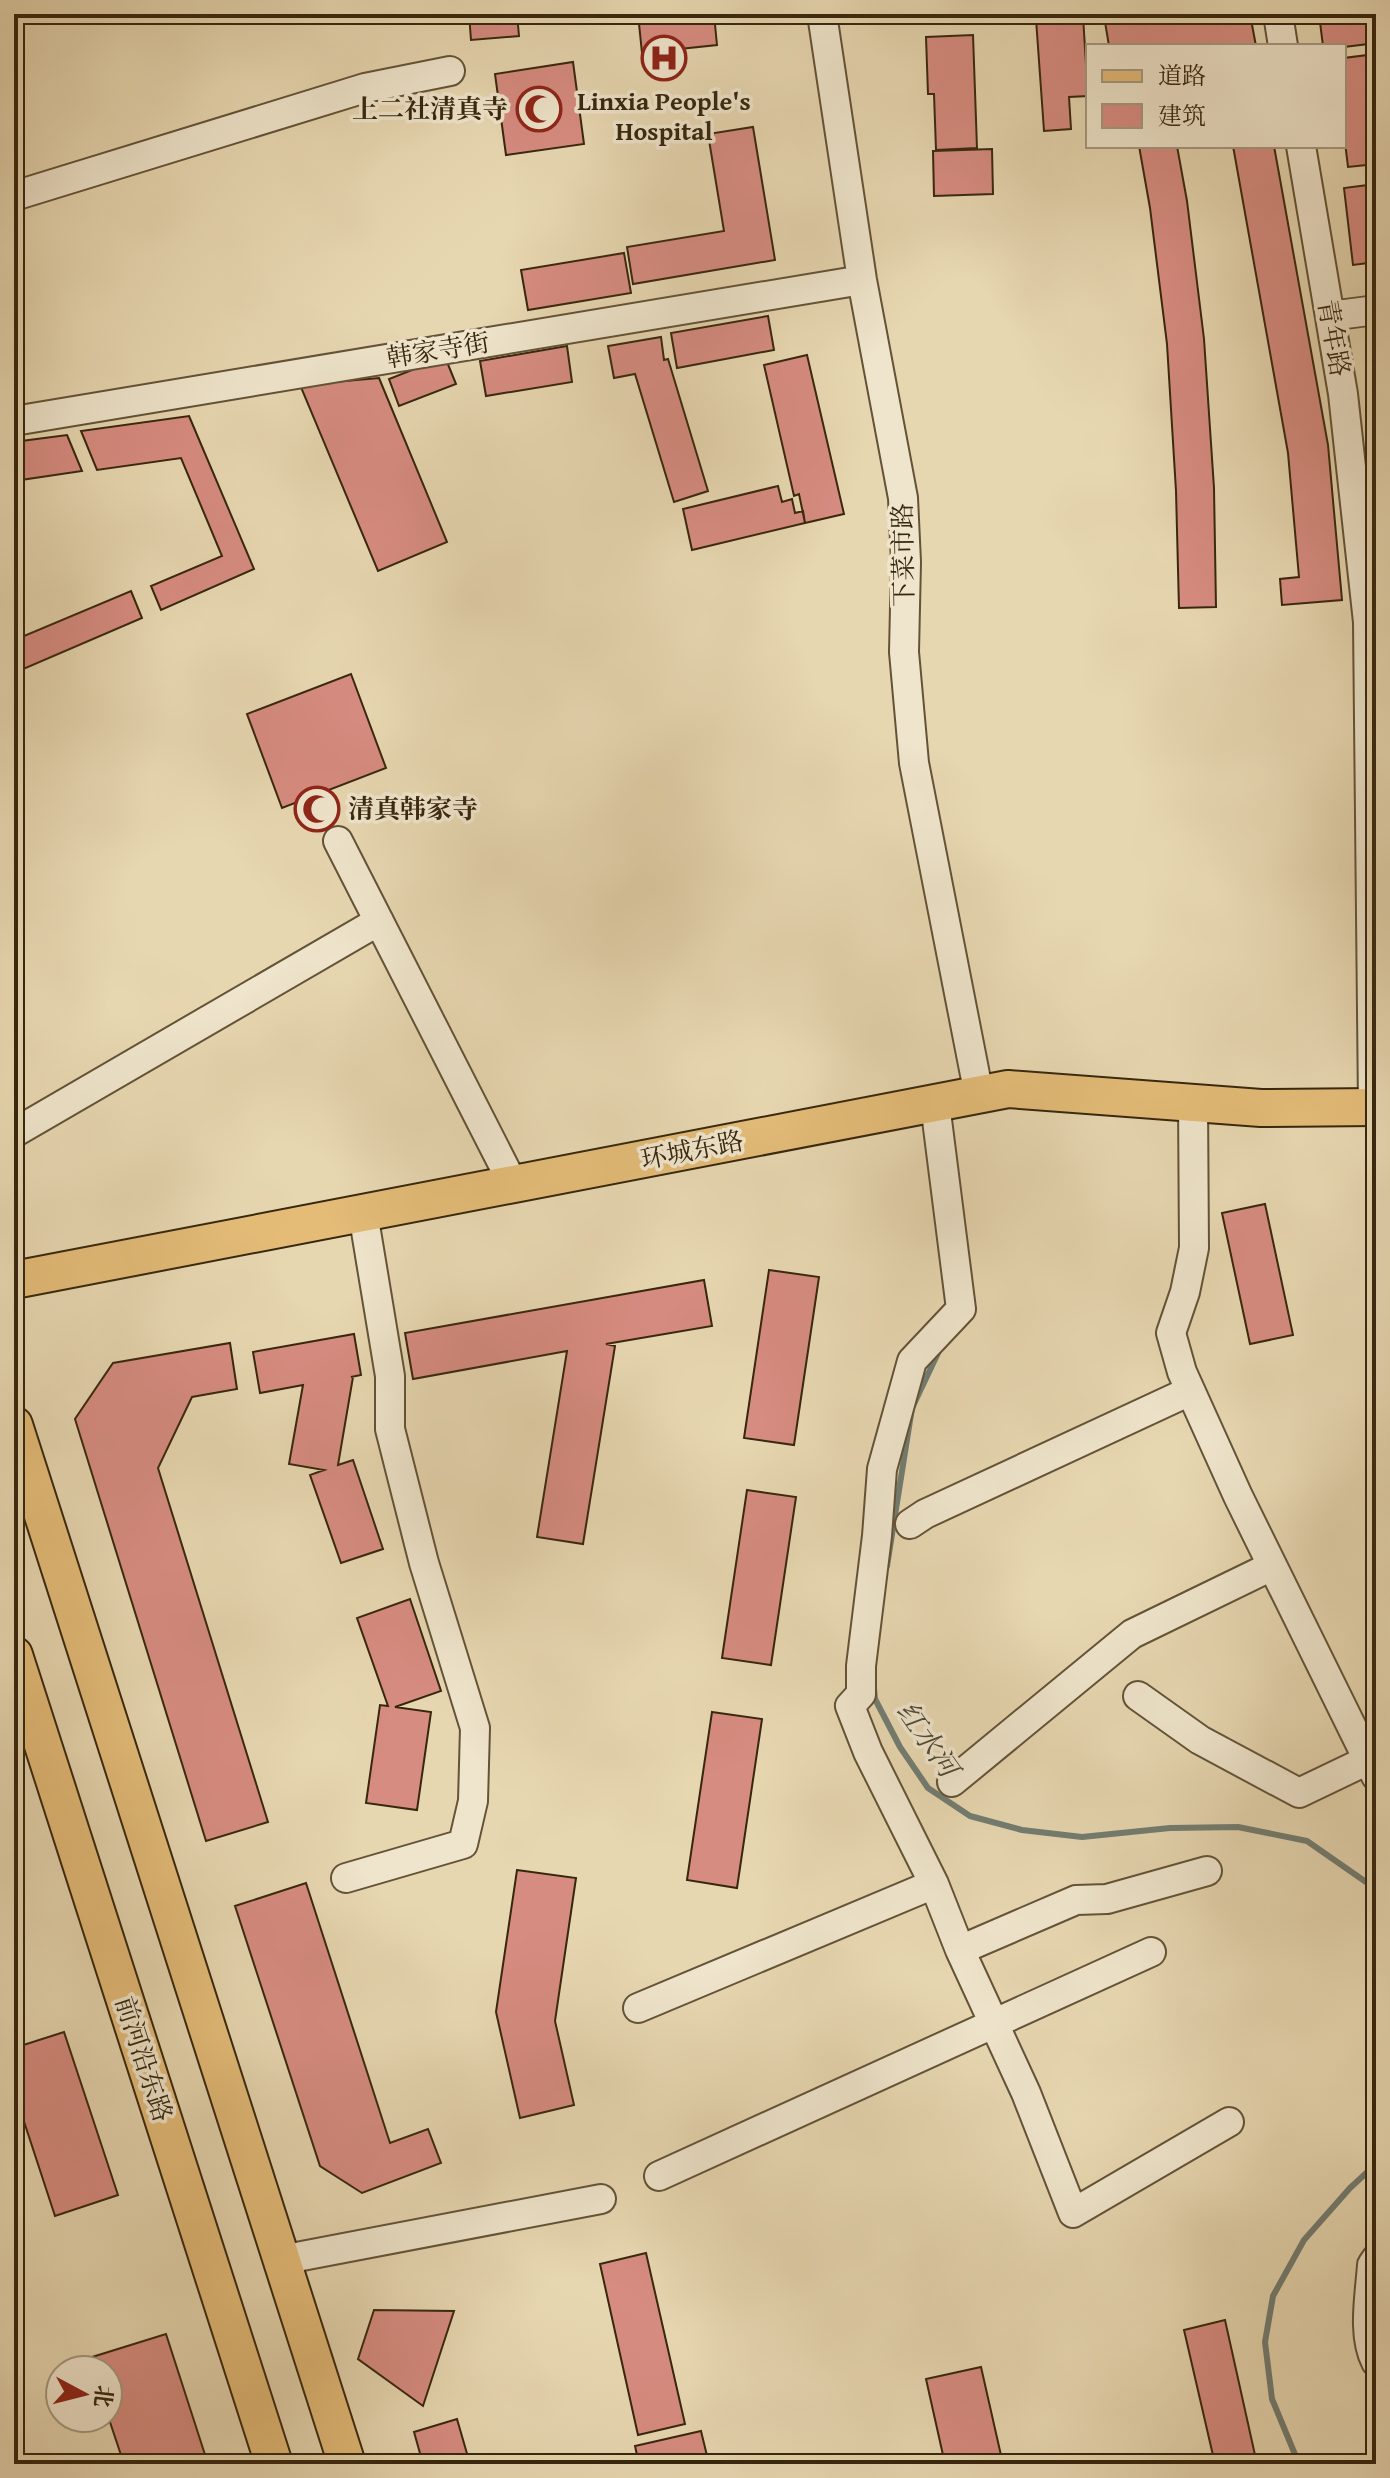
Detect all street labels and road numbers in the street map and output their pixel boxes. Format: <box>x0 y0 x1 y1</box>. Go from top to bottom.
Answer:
street label: 青年路 <box>1309 296 1360 380</box>
street label: 韩家寺街 <box>384 322 492 377</box>
street label: 下菜市路 <box>882 503 923 607</box>
street label: 环城东路 <box>637 1120 747 1179</box>
street label: 前河沿东路 <box>106 1991 183 2127</box>

